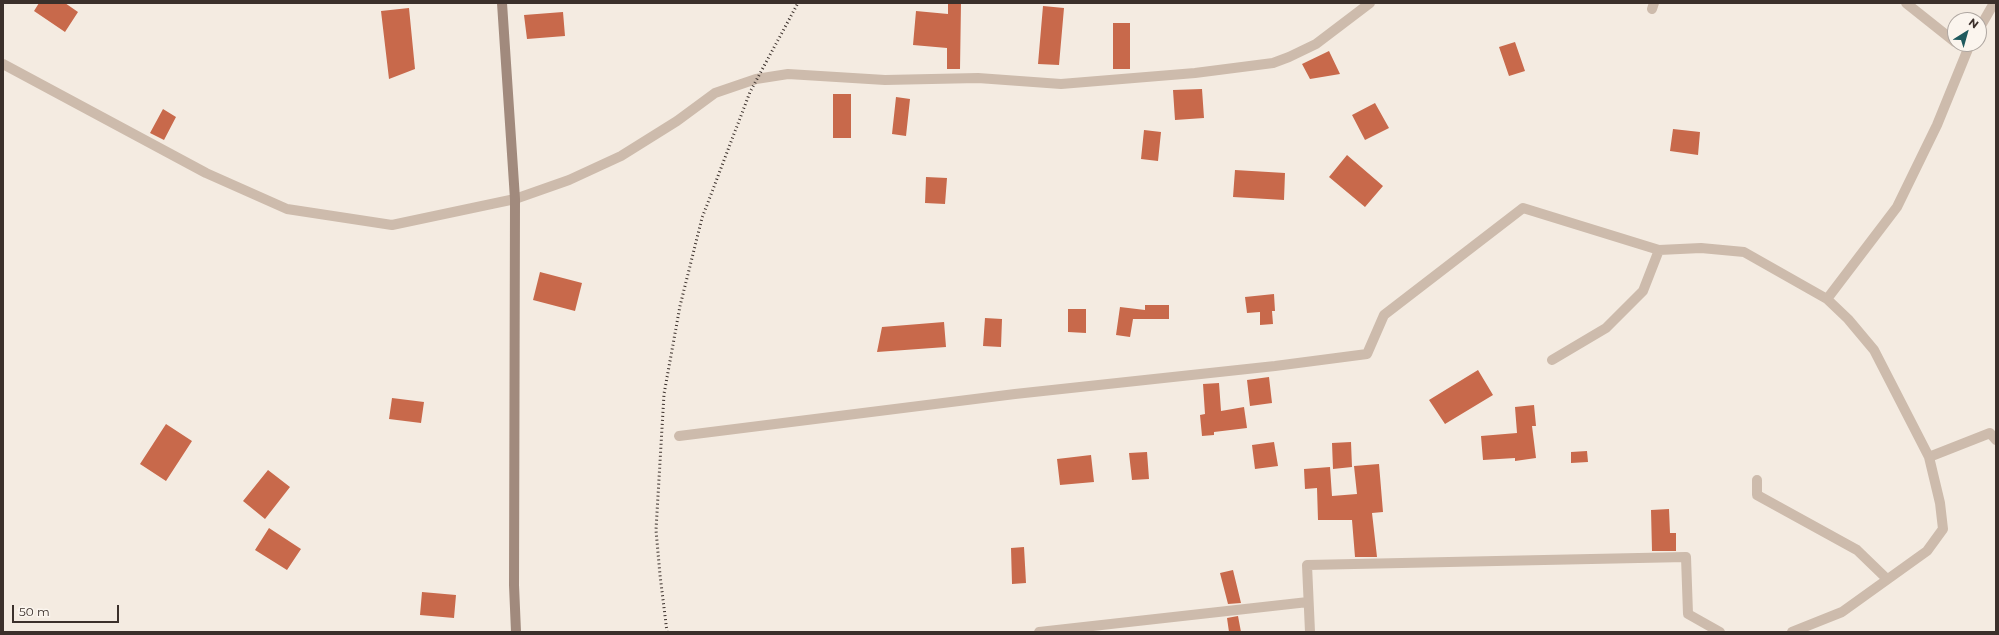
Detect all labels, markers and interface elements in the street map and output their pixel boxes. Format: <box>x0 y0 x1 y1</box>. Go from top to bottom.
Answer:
north arrow <box>1947 12 1987 52</box>
text: N <box>1966 15 1981 31</box>
scale bar <box>14 597 121 623</box>
text: 50 m <box>19 604 50 619</box>

